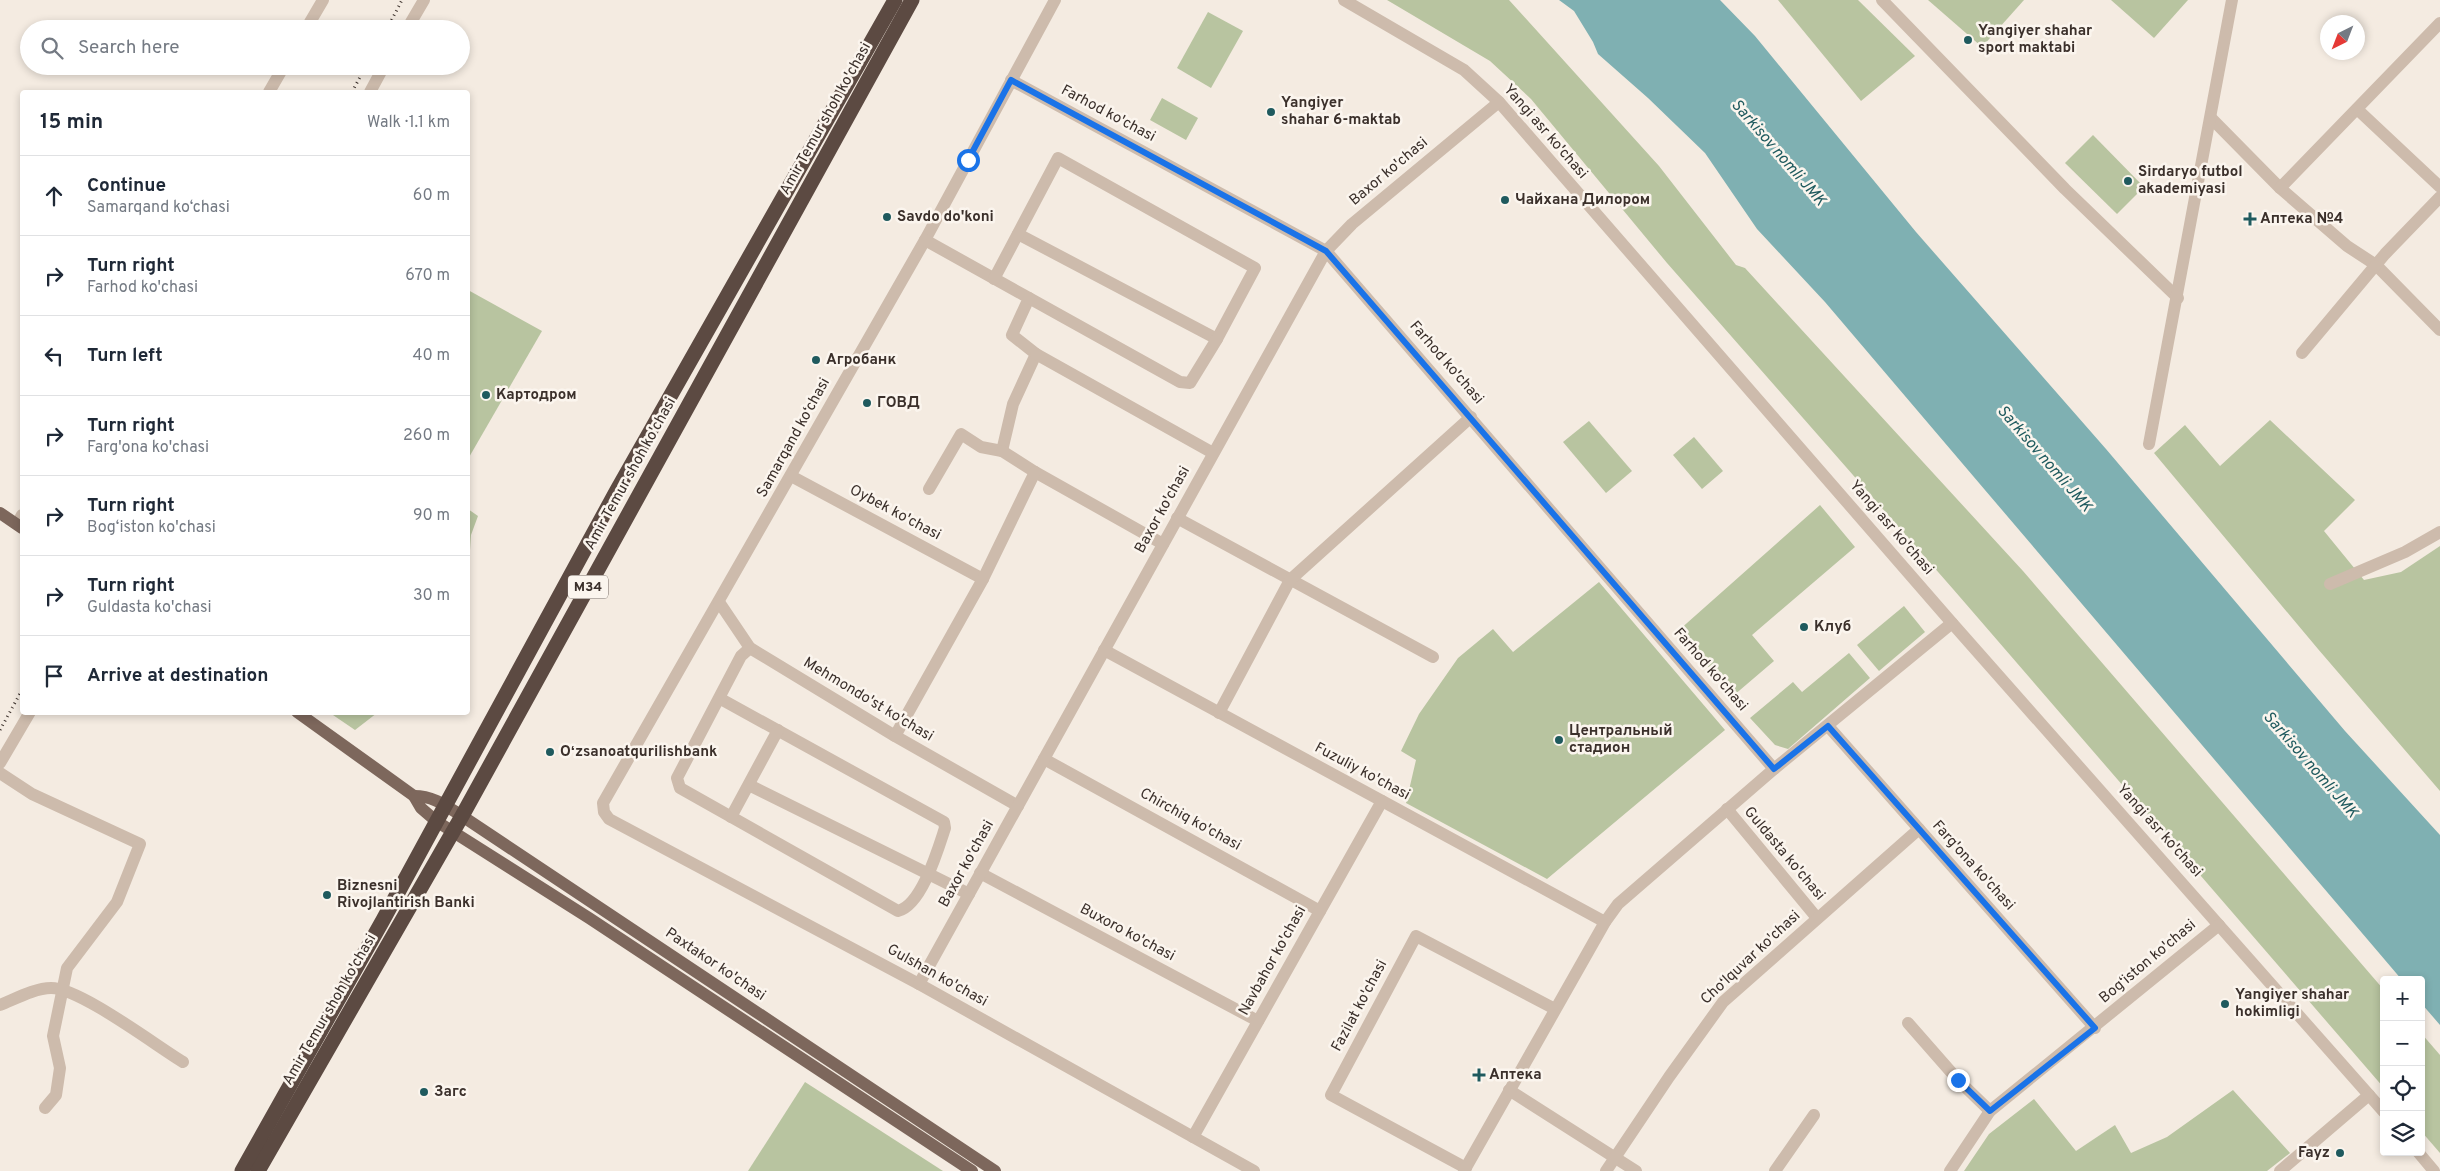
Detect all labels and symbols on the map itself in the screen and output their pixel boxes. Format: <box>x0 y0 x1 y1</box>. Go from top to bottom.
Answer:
north arrow <box>2320 15 2365 60</box>
place label: Yangiyer shahar sport maktabi <box>1978 22 2093 58</box>
marker: Yangiyer shahar sport maktabi <box>1962 34 1974 46</box>
street label: Amir Temur shoh ko'chasi <box>776 39 876 199</box>
street label: Farhod ko'chasi <box>1058 81 1158 147</box>
street label: Yangi asr ko'chasi <box>1499 81 1591 183</box>
place label: Yangiyer shahar 6-maktab <box>1281 94 1401 130</box>
water label: Sarkisov nomli JMK <box>1726 96 1830 211</box>
marker: Yangiyer shahar 6-maktab <box>1265 106 1277 118</box>
street label: Baxor ko'chasi <box>1346 134 1432 210</box>
route start <box>957 149 980 172</box>
place label: Sirdaryo futbol akademiyasi <box>2138 163 2243 199</box>
marker: Sirdaryo futbol akademiyasi <box>2122 175 2134 187</box>
place label: Чайхана Дилором <box>1515 191 1650 210</box>
marker: Чайхана Дилором <box>1499 194 1511 206</box>
place label: Savdo do'koni <box>897 208 994 227</box>
place label: Аптека №4 <box>2260 210 2343 229</box>
marker: Savdo do'koni <box>881 211 893 223</box>
marker: Аптека №4 <box>2244 213 2256 225</box>
street label: Farhod ko'chasi <box>1405 317 1487 409</box>
place label: Агробанк <box>826 351 896 370</box>
marker: Агробанк <box>810 354 822 366</box>
street label: Samarqand ko‘chasi <box>753 375 835 501</box>
place label: Картодром <box>496 386 577 405</box>
marker: Картодром <box>480 389 492 401</box>
street label: Amir Temur shoh ko'chasi <box>581 394 681 554</box>
place label: ГОВД <box>877 394 920 413</box>
marker: ГОВД <box>861 397 873 409</box>
water label: Sarkisov nomli JMK <box>1992 402 2096 517</box>
street label: Baxor ko'chasi <box>1131 463 1195 557</box>
street label: Yangi asr ko'chasi <box>1845 477 1937 579</box>
street label: Oybek ko'chasi <box>846 481 944 545</box>
road number: M34 <box>568 576 608 598</box>
place label: Клуб <box>1814 618 1851 637</box>
marker: Клуб <box>1798 621 1810 633</box>
street label: Farhod ko'chasi <box>1669 624 1751 716</box>
street label: Mehmondo'st ko'chasi <box>799 654 937 746</box>
water label: Sarkisov nomli JMK <box>2258 708 2362 823</box>
place label: Центральный стадион <box>1569 722 1672 758</box>
marker: Центральный стадион <box>1553 734 1565 746</box>
street label: Fuzuliy ko'chasi <box>1311 739 1413 805</box>
place label: Oʻzsanoatqurilishbank <box>560 743 717 762</box>
marker: Oʻzsanoatqurilishbank <box>544 746 556 758</box>
street label: Yangi asr ko'chasi <box>2112 780 2206 882</box>
street label: Chirchiq ko'chasi <box>1136 784 1244 856</box>
street label: Guldasta ko'chasi <box>1739 803 1829 905</box>
street label: Baxor ko'chasi <box>935 817 999 911</box>
street label: Farg'ona ko'chasi <box>1928 817 2018 915</box>
place label: Biznesni Rivojlantirish Banki <box>337 877 475 913</box>
marker: Biznesni Rivojlantirish Banki <box>321 889 333 901</box>
street label: Buxoro ko'chasi <box>1076 900 1178 966</box>
street label: Navbahor ko'chasi <box>1235 903 1311 1019</box>
street label: Cho‘lquvar ko'chasi <box>1697 907 1805 1009</box>
street label: Bog‘iston ko'chasi <box>2096 916 2200 1008</box>
street label: Paxtakor ko'chasi <box>661 924 769 1006</box>
street label: Amir Temur shoh ko'chasi <box>279 931 381 1089</box>
street label: Gulshan ko'chasi <box>883 941 991 1011</box>
street label: Fazilat ko'chasi <box>1328 957 1392 1055</box>
place label: Yangiyer shahar hokimligi <box>2235 986 2350 1022</box>
marker: Yangiyer shahar hokimligi <box>2219 998 2231 1010</box>
place label: Аптека <box>1489 1066 1542 1085</box>
marker: Аптека <box>1473 1069 1485 1081</box>
route end <box>1947 1069 1970 1092</box>
place label: Загс <box>434 1083 467 1102</box>
marker: Загс <box>418 1086 430 1098</box>
place label: Fayz <box>2298 1144 2330 1163</box>
marker: Fayz <box>2334 1147 2346 1159</box>

